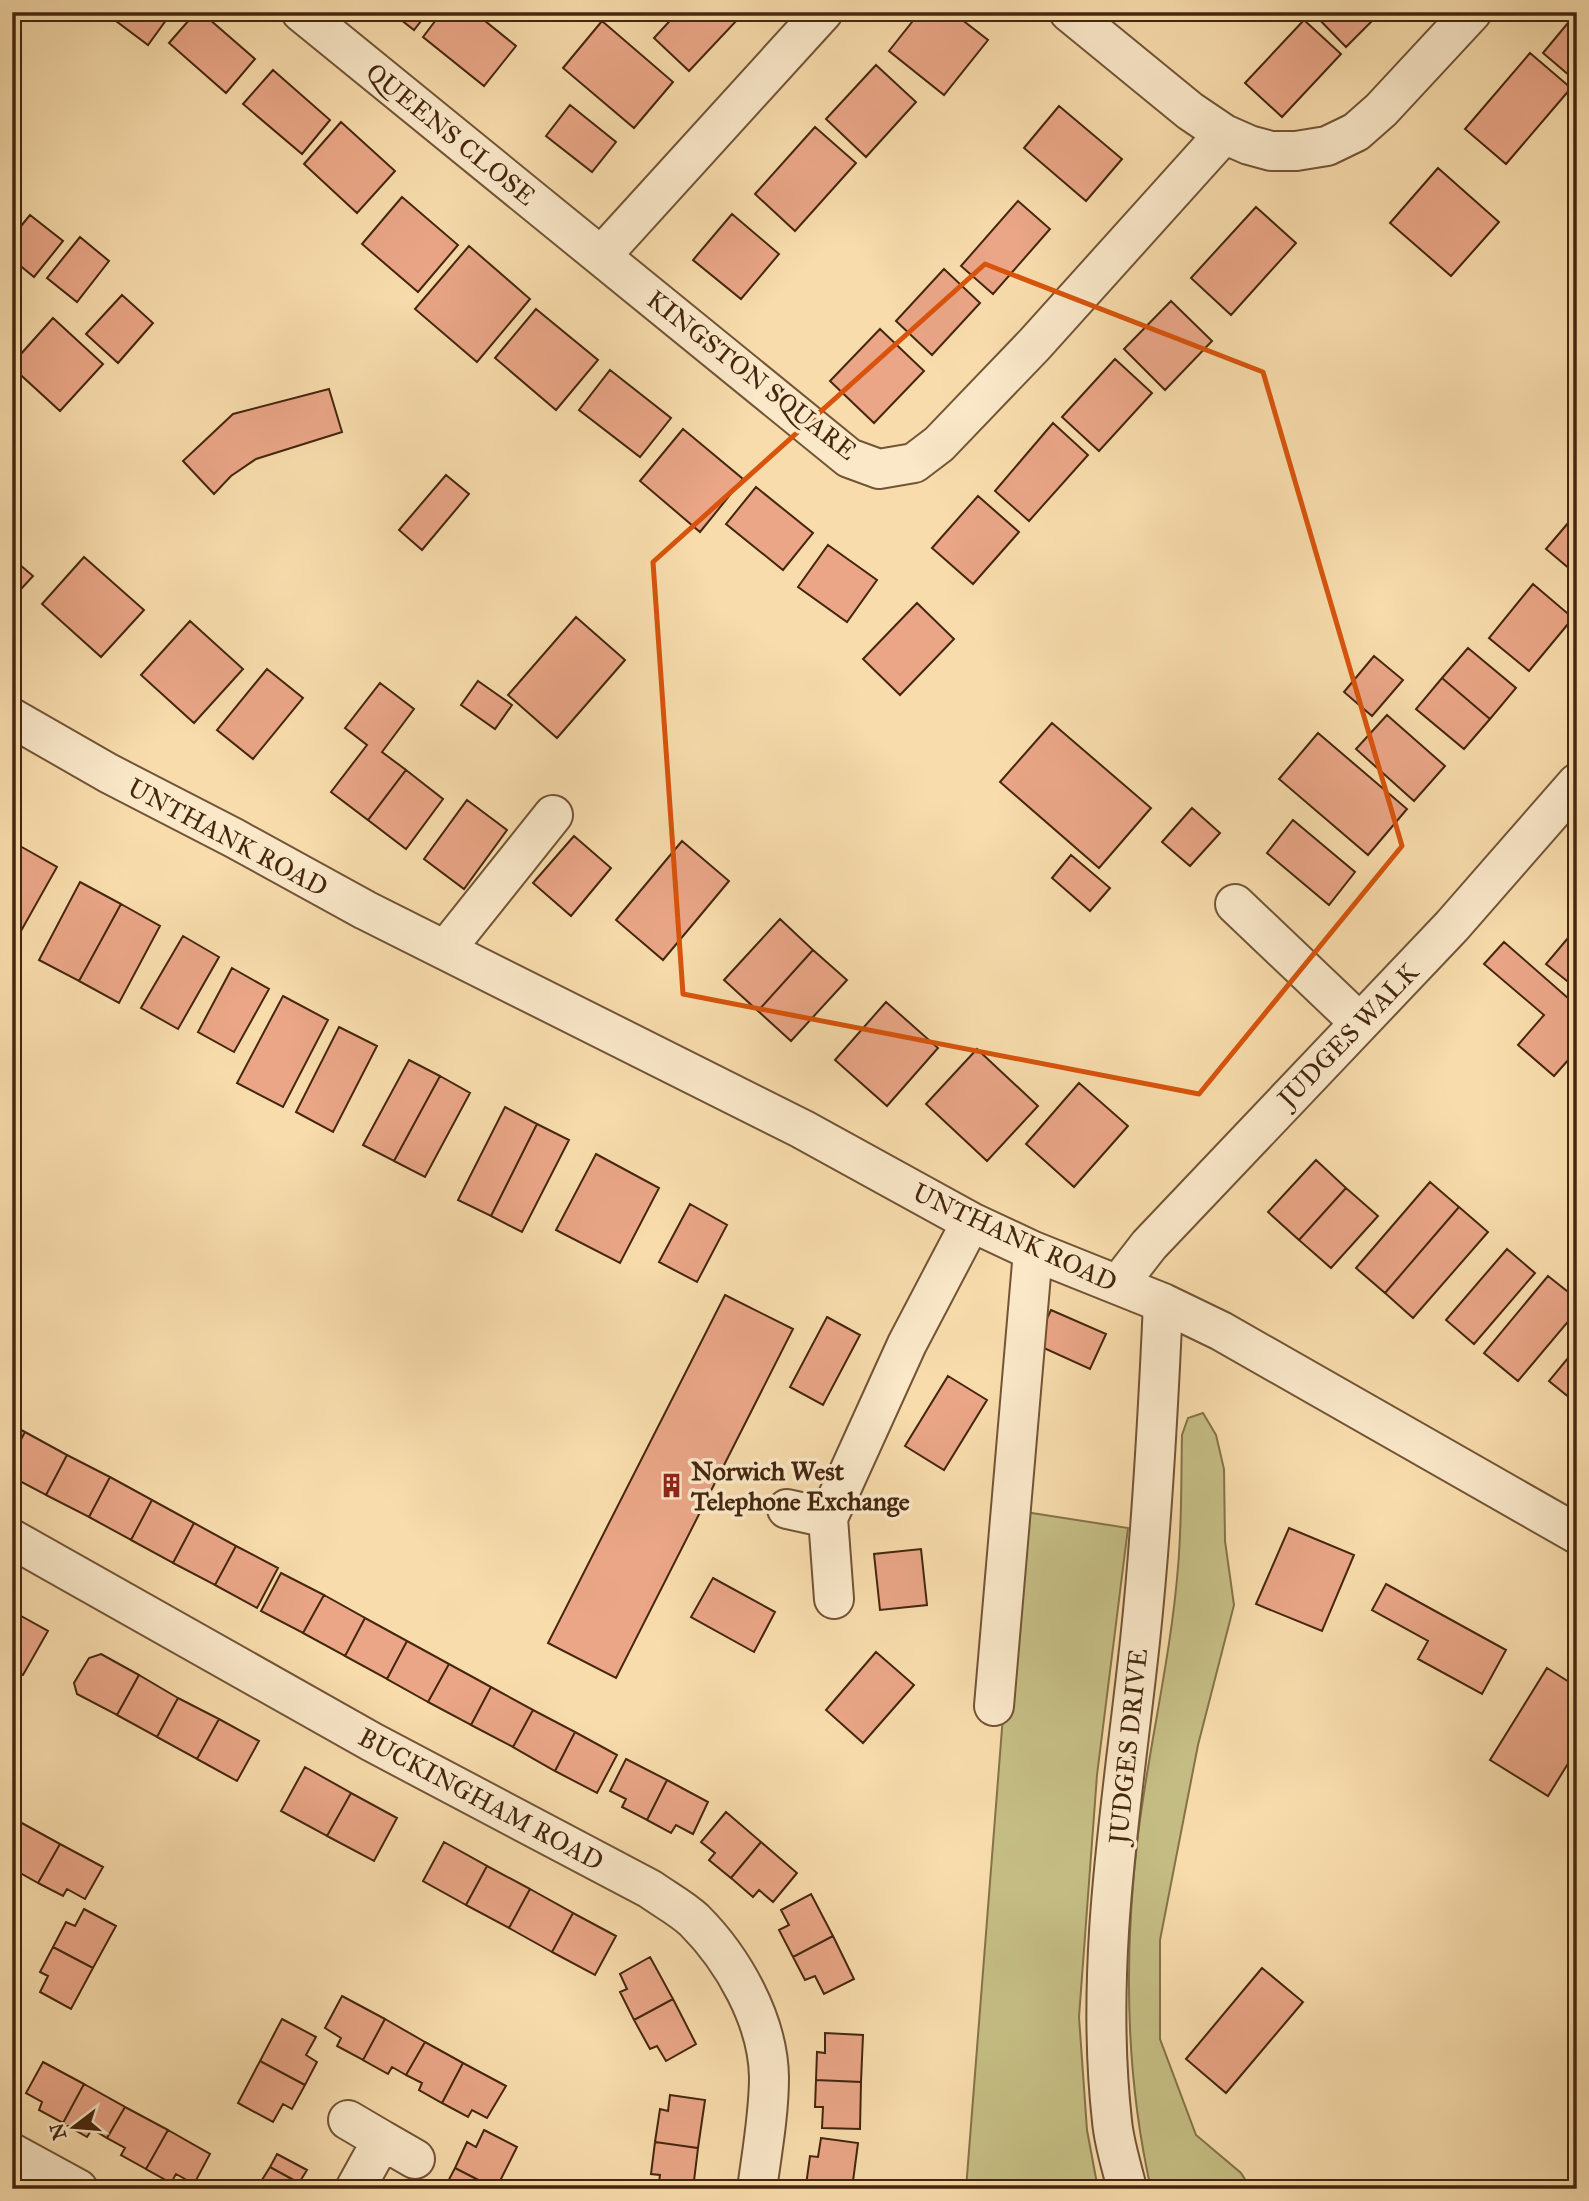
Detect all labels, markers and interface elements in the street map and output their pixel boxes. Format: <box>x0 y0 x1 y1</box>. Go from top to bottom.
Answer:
street label: QUEENS CLOSE <box>360 56 542 212</box>
street label: KINGSTON SQUARE <box>641 283 863 467</box>
street label: UNTHANK ROAD <box>123 771 333 903</box>
street label: JUDGES WALK <box>1269 956 1425 1116</box>
street label: UNTHANK ROAD <box>908 1176 1122 1298</box>
place label: Norwich West Telephone Exchange <box>690 1455 910 1518</box>
building icon: Norwich West Telephone Exchange <box>657 1472 685 1500</box>
street label: JUDGES DRIVE <box>1102 1647 1154 1848</box>
street label: BUCKINGHAM ROAD <box>353 1721 609 1877</box>
north arrow <box>38 2092 108 2162</box>
text: N <box>45 2121 71 2142</box>

